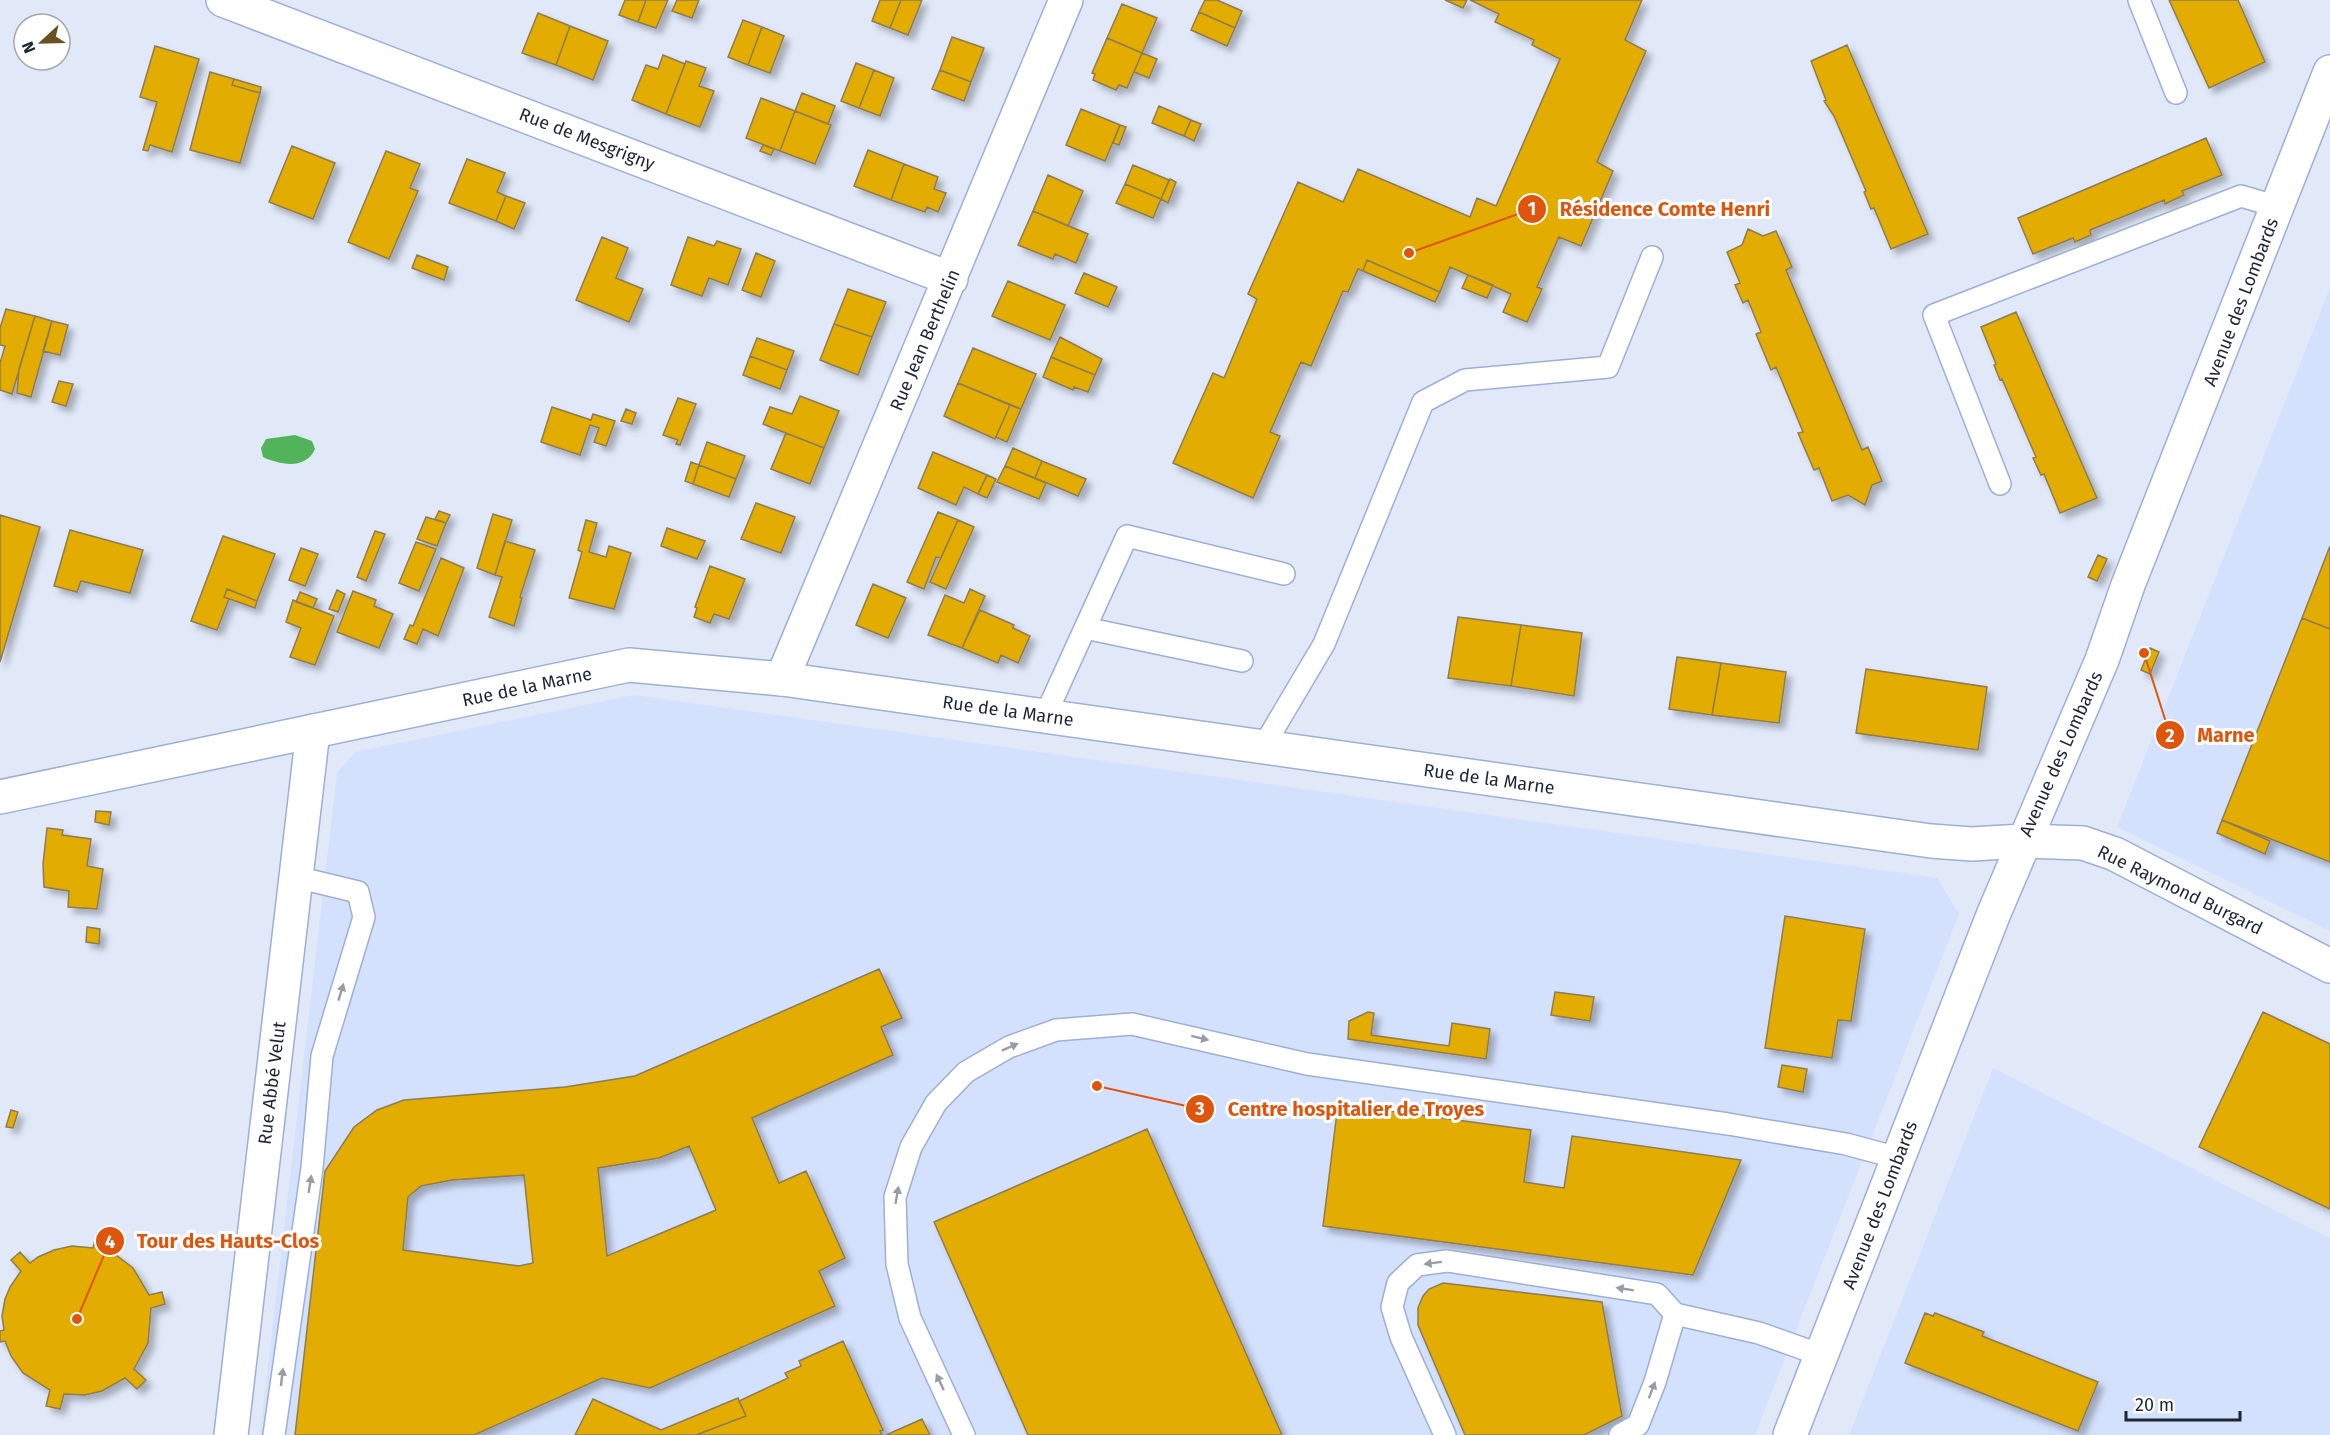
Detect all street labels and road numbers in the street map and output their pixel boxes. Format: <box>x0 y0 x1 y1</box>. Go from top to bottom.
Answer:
street label: Rue de Mesgrigny <box>516 103 658 175</box>
street label: Avenue des Lombards <box>2199 215 2283 389</box>
street label: Rue Jean Berthelin <box>885 266 965 414</box>
street label: Rue de la Marne <box>460 663 594 711</box>
street label: Avenue des Lombards <box>2015 668 2107 840</box>
street label: Rue de la Marne <box>941 691 1075 731</box>
street label: Rue de la Marne <box>1422 759 1556 799</box>
street label: Rue Raymond Burgard <box>2094 840 2266 940</box>
street label: Rue Abbé Velut <box>254 1020 291 1146</box>
street label: Avenue des Lombards <box>1838 1118 1922 1292</box>

